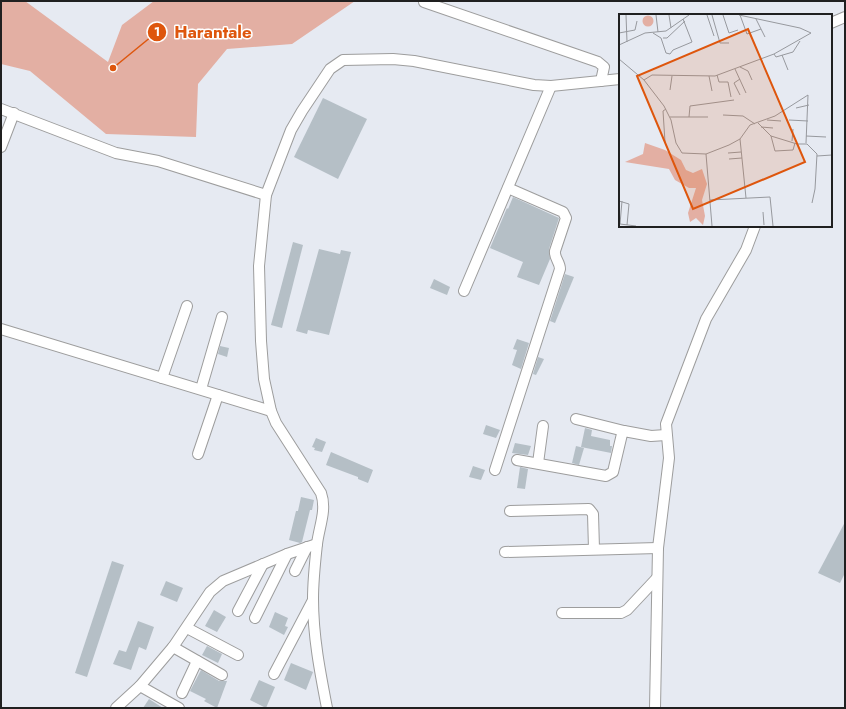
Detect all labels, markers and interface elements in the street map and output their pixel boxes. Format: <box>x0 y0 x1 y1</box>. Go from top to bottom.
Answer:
inset map <box>619 14 832 227</box>
callout: Harantale <box>147 17 260 46</box>
text: Harantale <box>174 20 252 44</box>
text: 1 <box>154 23 160 41</box>

